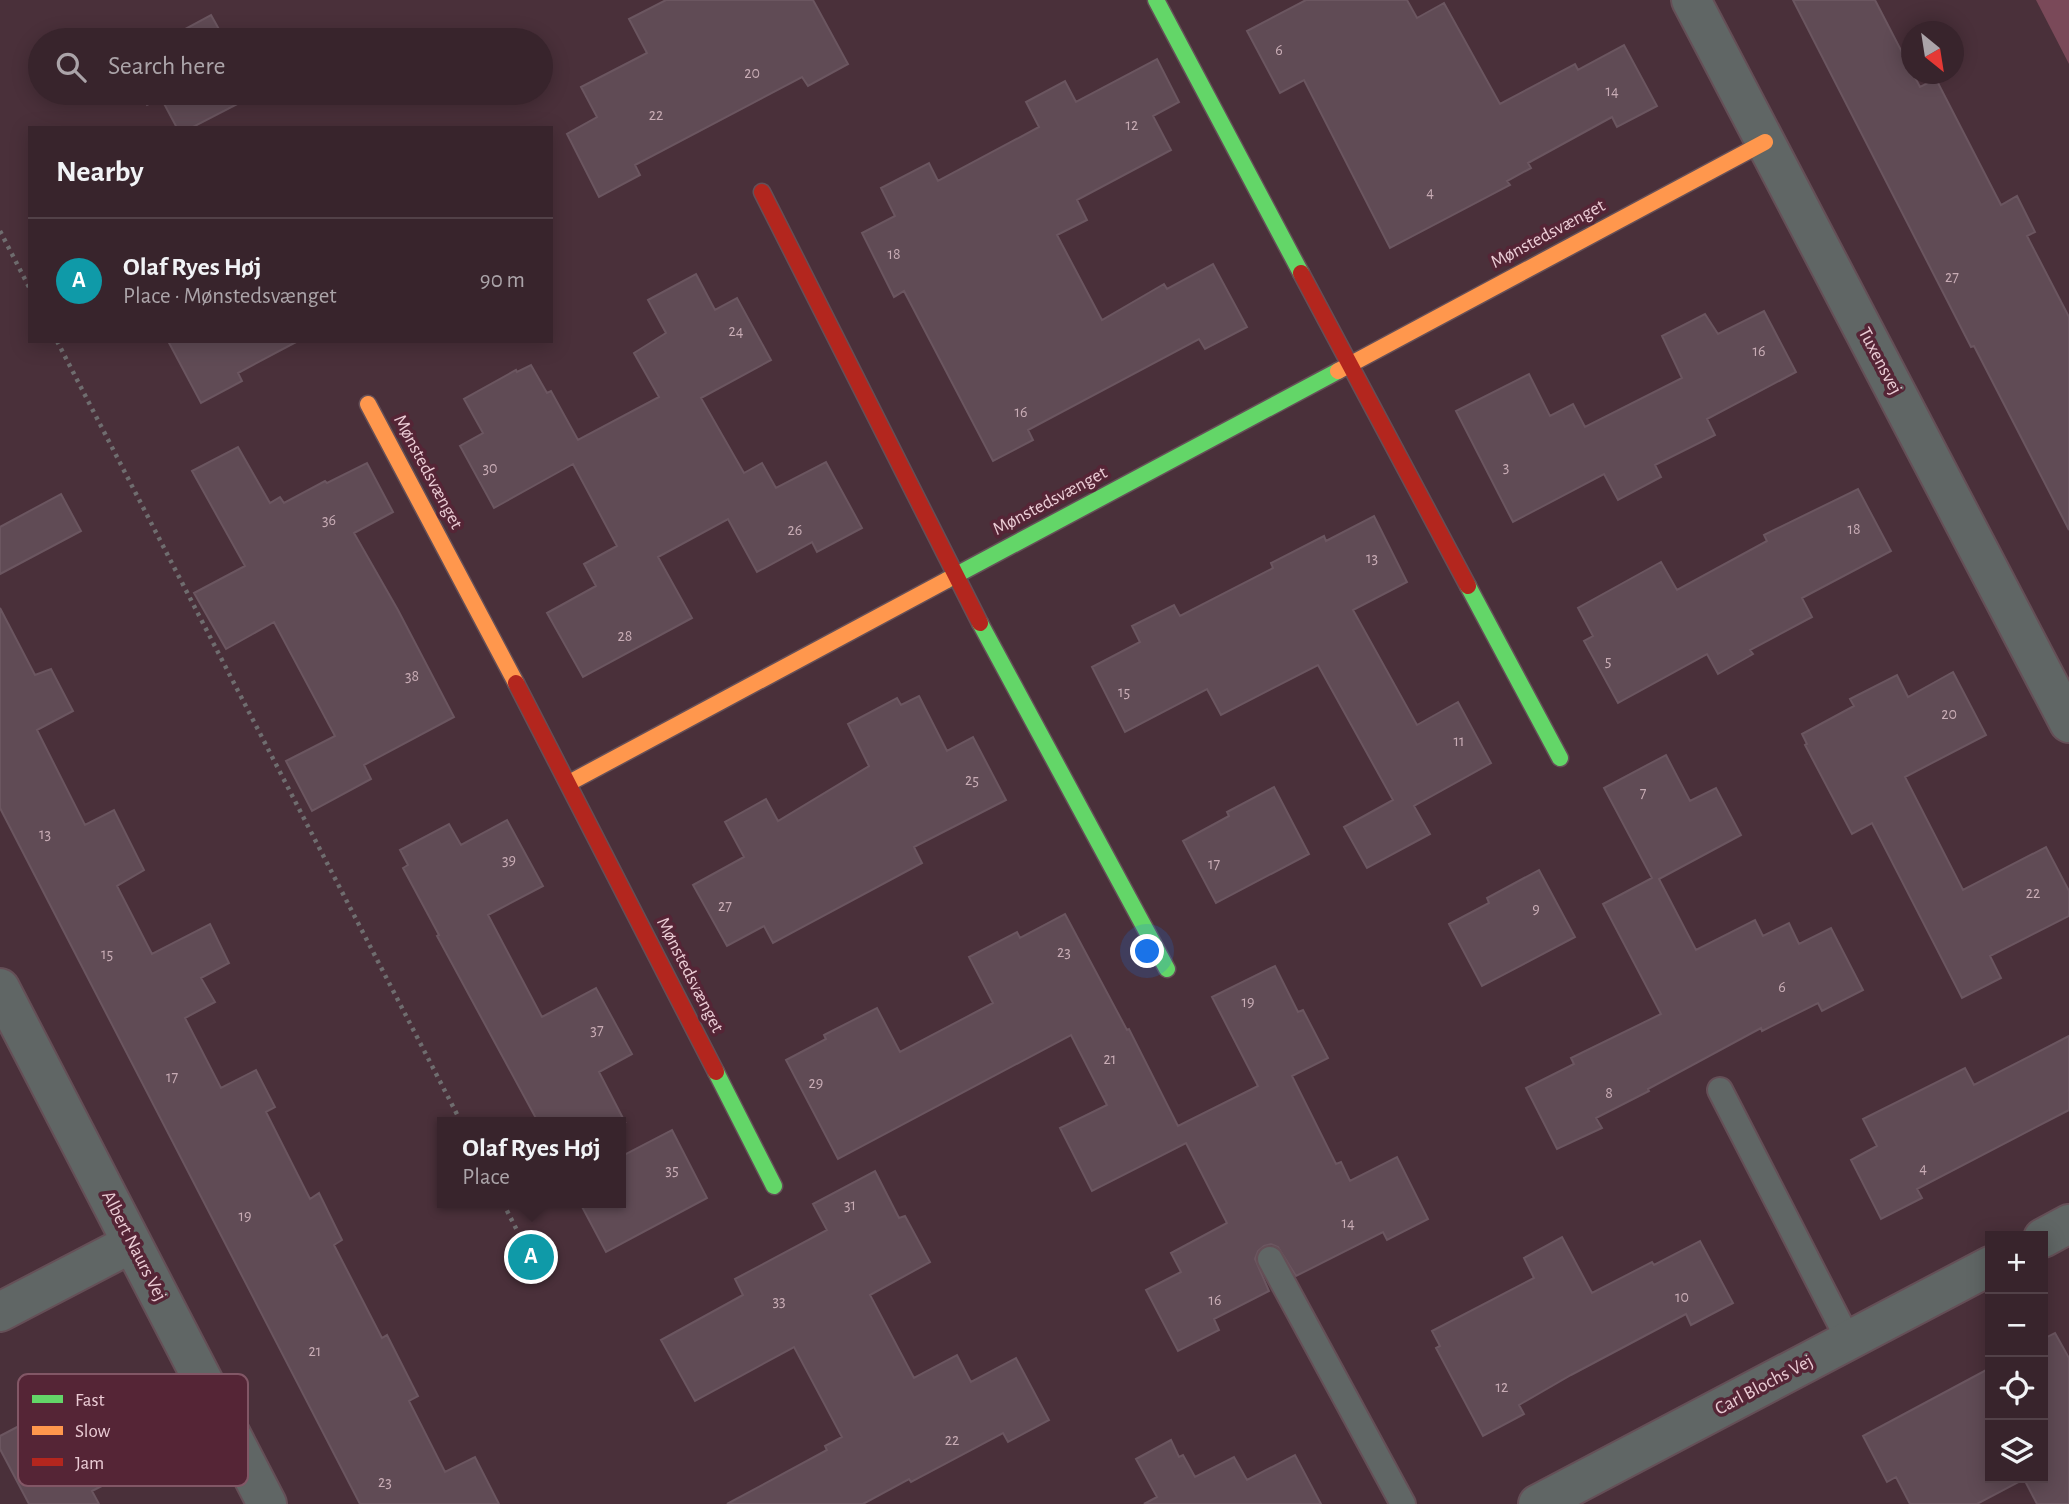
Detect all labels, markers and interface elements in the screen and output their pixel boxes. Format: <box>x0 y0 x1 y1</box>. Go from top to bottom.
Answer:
north arrow <box>1901 21 1964 84</box>
search box <box>28 28 553 105</box>
house number: 6 <box>1275 42 1283 58</box>
icon: search <box>52 48 90 86</box>
text: Search here <box>108 53 226 79</box>
house number: 20 <box>744 65 760 81</box>
house number: 14 <box>1605 83 1619 99</box>
house number: 22 <box>649 107 663 123</box>
house number: 12 <box>1126 117 1138 133</box>
text: Nearby <box>56 157 144 187</box>
house number: 4 <box>1426 184 1434 200</box>
street label: Mønstedsvænget <box>1488 196 1608 272</box>
house number: 18 <box>887 246 901 262</box>
text: Olaf Ryes Høj <box>123 254 262 280</box>
text: A <box>72 269 86 292</box>
text: 90 m <box>480 269 525 292</box>
house number: 27 <box>1945 269 1959 285</box>
text: Place · Mønstedsvænget <box>123 285 337 308</box>
house number: 24 <box>729 323 744 339</box>
street label: Tuxensvej <box>1855 324 1905 398</box>
house number: 16 <box>1752 343 1766 359</box>
house number: 16 <box>1014 404 1028 420</box>
street label: Mønstedsvænget <box>390 412 466 532</box>
house number: 3 <box>1503 459 1509 475</box>
house number: 30 <box>482 460 498 476</box>
street label: Mønstedsvænget <box>990 463 1110 539</box>
house number: 36 <box>322 512 336 528</box>
house number: 18 <box>1847 521 1861 537</box>
house number: 26 <box>788 522 802 538</box>
house number: 13 <box>1366 550 1378 566</box>
house number: 28 <box>618 628 632 644</box>
house number: 5 <box>1605 653 1611 669</box>
house number: 38 <box>405 668 419 684</box>
house number: 15 <box>1118 684 1130 700</box>
house number: 20 <box>1941 706 1957 722</box>
house number: 11 <box>1453 733 1465 749</box>
house number: 25 <box>965 772 979 788</box>
house number: 7 <box>1640 785 1647 801</box>
house number: 13 <box>39 826 51 842</box>
house number: 39 <box>502 852 516 868</box>
house number: 17 <box>1208 856 1220 872</box>
house number: 22 <box>2026 885 2040 901</box>
house number: 27 <box>718 898 732 914</box>
house number: 9 <box>1532 901 1540 917</box>
street label: Mønstedsvænget <box>653 914 727 1036</box>
your location <box>1130 934 1164 968</box>
house number: 23 <box>1057 944 1071 960</box>
house number: 15 <box>101 946 113 962</box>
house number: 6 <box>1778 979 1786 995</box>
house number: 19 <box>1241 994 1255 1010</box>
house number: 37 <box>590 1022 604 1038</box>
house number: 21 <box>1104 1051 1116 1067</box>
house number: 17 <box>166 1069 178 1085</box>
house number: 29 <box>809 1075 823 1091</box>
house number: 8 <box>1605 1085 1613 1101</box>
popup <box>437 1117 626 1208</box>
text: Olaf Ryes Høj <box>462 1135 601 1161</box>
house number: 4 <box>1919 1160 1927 1176</box>
house number: 35 <box>665 1162 679 1178</box>
text: Place <box>462 1166 510 1189</box>
street label: Albert Naurs Vej <box>98 1188 170 1304</box>
house number: 31 <box>844 1197 856 1213</box>
house number: 19 <box>238 1208 252 1224</box>
house number: 14 <box>1341 1215 1355 1231</box>
pin: A <box>508 1231 554 1283</box>
map controls <box>1985 1231 2048 1483</box>
button: + <box>1985 1231 2048 1294</box>
house number: 10 <box>1675 1289 1689 1305</box>
house number: 16 <box>1208 1292 1222 1308</box>
house number: 33 <box>772 1293 786 1309</box>
button: − <box>1985 1294 2048 1357</box>
house number: 21 <box>309 1343 321 1359</box>
street label: Carl Blochs Vej <box>1712 1351 1816 1419</box>
button: locate <box>1985 1357 2048 1420</box>
legend <box>18 1374 248 1486</box>
house number: 12 <box>1496 1379 1508 1395</box>
text: Fast <box>75 1391 105 1410</box>
button: layers <box>1985 1420 2048 1483</box>
text: Slow <box>75 1422 111 1441</box>
house number: 22 <box>945 1432 959 1448</box>
text: Jam <box>75 1454 104 1473</box>
house number: 23 <box>378 1474 392 1490</box>

